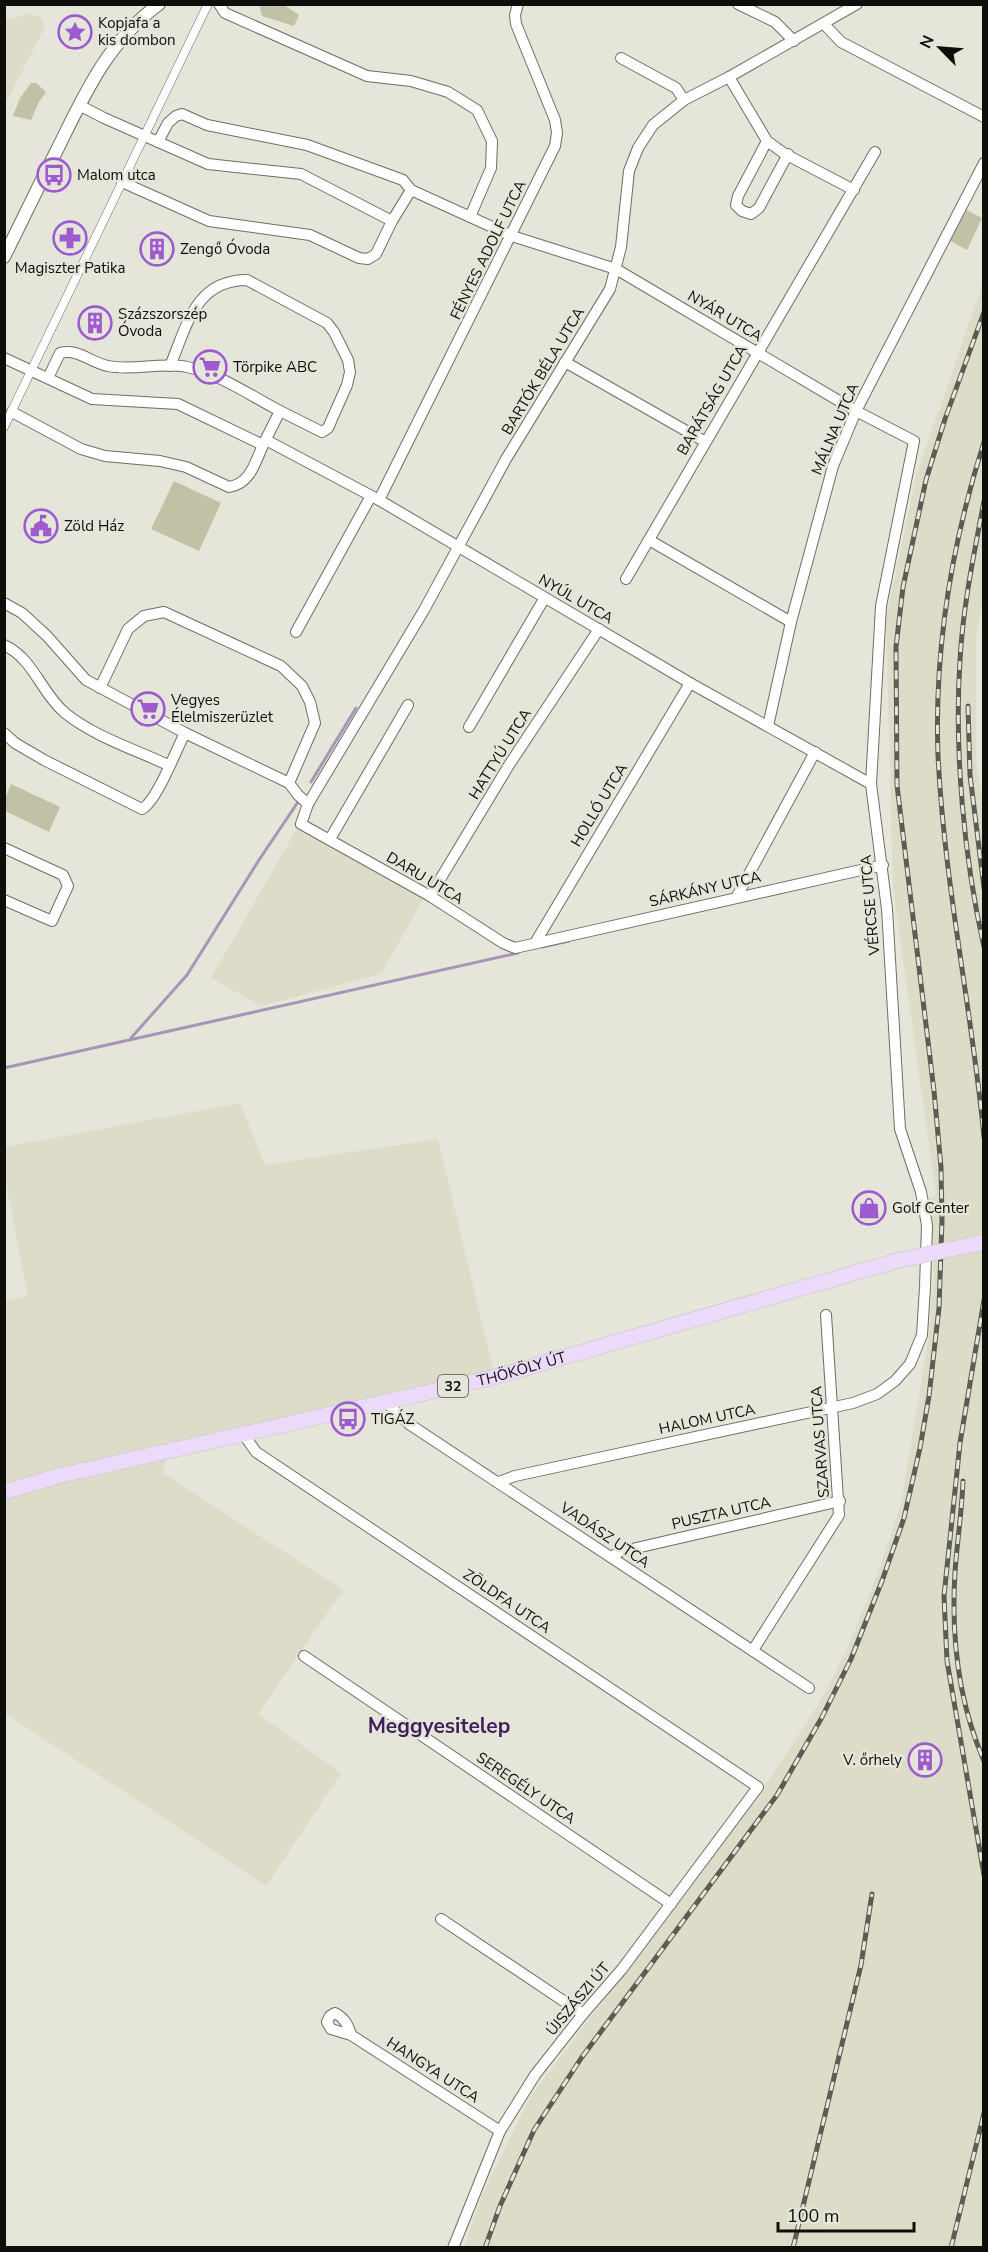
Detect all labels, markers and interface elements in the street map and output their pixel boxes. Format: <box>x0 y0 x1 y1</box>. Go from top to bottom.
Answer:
place label: Kopjafa a kis dombon <box>98 13 176 50</box>
place icon: Kopjafa a kis dombon <box>57 14 93 50</box>
north arrow <box>910 18 970 78</box>
text: N <box>915 32 940 52</box>
bus stop icon: Malom utca <box>36 157 72 193</box>
place label: Malom utca <box>77 165 156 185</box>
street label: FÉNYES ADOLF UTCA <box>446 177 530 323</box>
pharmacy icon: Magiszter Patika <box>52 220 88 256</box>
building icon: Zengő Óvoda <box>139 231 175 267</box>
place label: Zengő Óvoda <box>180 238 270 259</box>
place label: Magiszter Patika <box>15 258 125 278</box>
street label: NYÁR UTCA <box>684 286 766 346</box>
street label: BARTÓK BÉLA UTCA <box>496 303 589 438</box>
place label: Százszorszép Óvoda <box>118 304 207 341</box>
building icon: Százszorszép Óvoda <box>77 305 113 341</box>
street label: BARÁTSÁG UTCA <box>672 341 752 459</box>
supermarket icon: Törpike ABC <box>192 349 228 385</box>
place label: Törpike ABC <box>233 357 317 377</box>
street label: MÁLNA UTCA <box>807 380 863 478</box>
public building icon: Zöld Ház <box>23 508 59 544</box>
place label: Zöld Ház <box>64 516 124 536</box>
street label: NYÚL UTCA <box>535 569 618 628</box>
place label: Vegyes Élelmiszerüzlet <box>170 690 274 727</box>
supermarket icon: Vegyes Élelmiszerüzlet <box>130 691 166 727</box>
street label: HATTYÚ UTCA <box>463 704 536 803</box>
street label: HOLLÓ UTCA <box>565 759 632 850</box>
street label: DARU UTCA <box>383 847 467 909</box>
street label: VÉRCSE UTCA <box>856 854 884 957</box>
street label: SÁRKÁNY UTCA <box>647 866 763 912</box>
shop icon: Golf Center <box>851 1190 887 1226</box>
place label: Golf Center <box>892 1198 970 1218</box>
street label: THÖKÖLY ÚT <box>475 1347 568 1391</box>
road number: 32 <box>438 1375 468 1397</box>
street label: SZARVAS UTCA <box>806 1385 834 1499</box>
street label: HALOM UTCA <box>657 1399 757 1439</box>
bus stop icon: TIGÁZ <box>330 1401 366 1437</box>
place label: TIGÁZ <box>371 1409 415 1429</box>
street label: PUSZTA UTCA <box>670 1492 773 1534</box>
street label: VADÁSZ UTCA <box>555 1497 654 1572</box>
street label: ZÖLDFA UTCA <box>459 1564 555 1638</box>
district label: Meggyesitelep <box>368 1712 510 1740</box>
building icon: V. őrhely <box>907 1742 943 1778</box>
street label: SEREGÉLY UTCA <box>472 1747 580 1829</box>
place label: V. őrhely <box>842 1750 902 1770</box>
street label: ÚJSZÁSZI ÚT <box>541 1958 614 2040</box>
street label: HANGYA UTCA <box>383 2032 483 2108</box>
scale bar <box>778 2195 914 2233</box>
text: 100 m <box>787 2204 839 2228</box>

